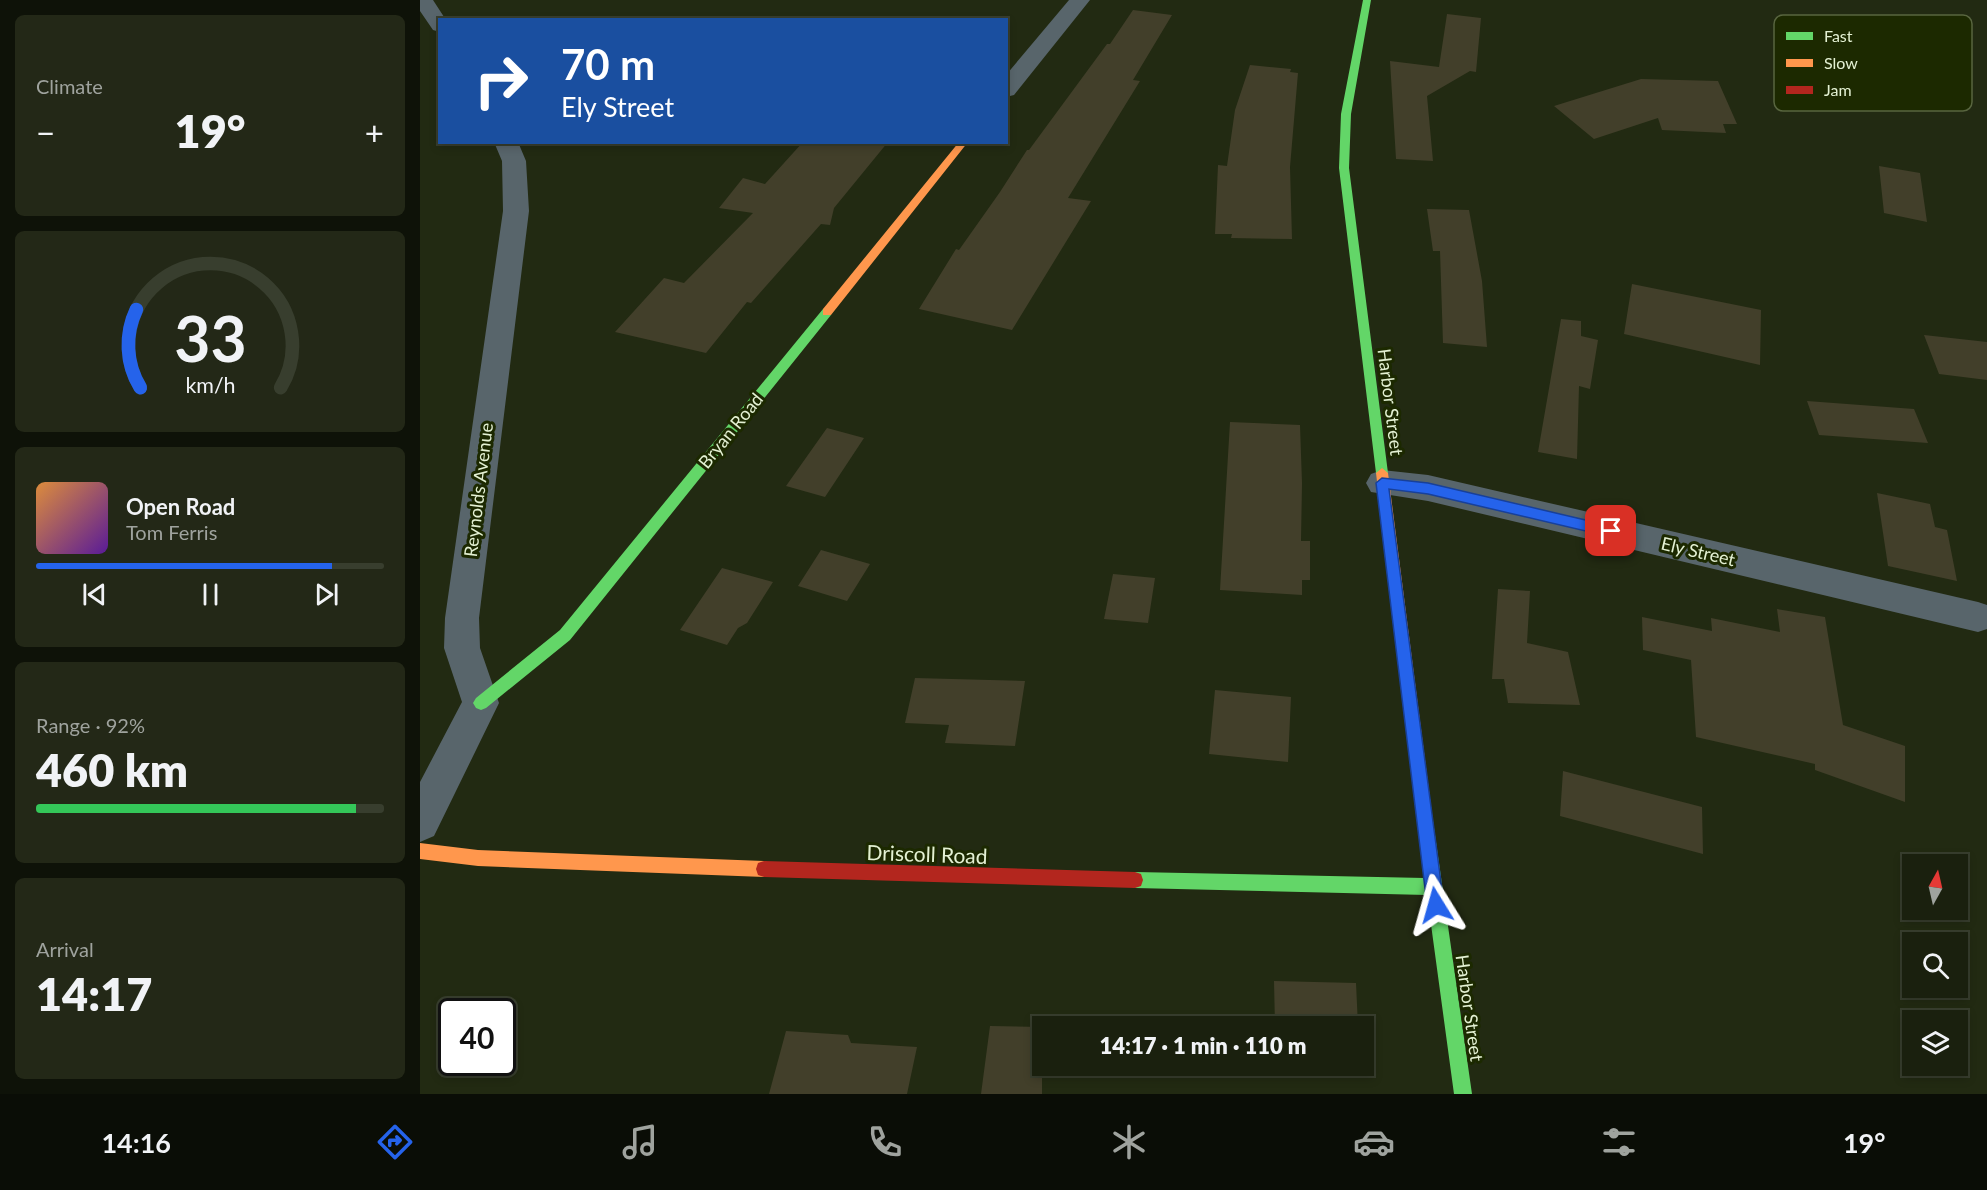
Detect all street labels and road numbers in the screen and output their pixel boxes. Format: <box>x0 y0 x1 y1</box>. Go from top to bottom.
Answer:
street label: Harbor Street <box>1374 347 1409 457</box>
street label: Bryan Road <box>693 388 767 473</box>
street label: Reynolds Avenue <box>459 421 497 558</box>
street label: Ely Street <box>1659 532 1738 570</box>
street label: Driscoll Road <box>866 839 988 868</box>
street label: Harbor Street <box>1452 953 1488 1063</box>

